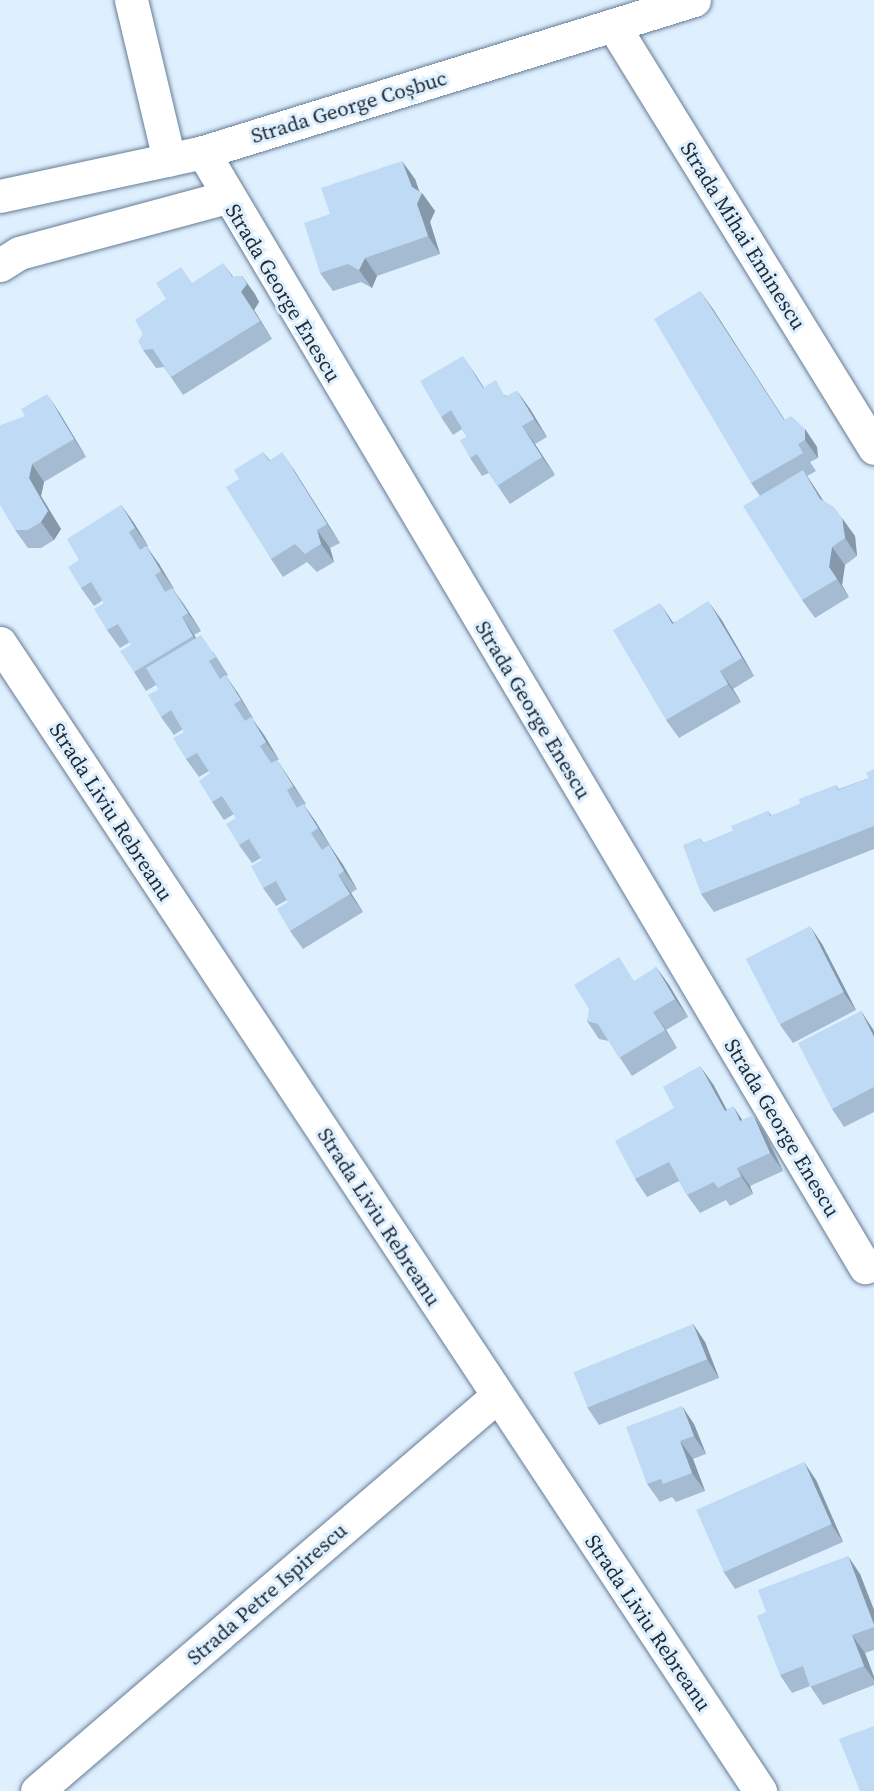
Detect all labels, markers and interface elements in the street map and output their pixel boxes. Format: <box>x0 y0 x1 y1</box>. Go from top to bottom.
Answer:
street label: Strada George Coșbuc <box>248 65 450 149</box>
street label: Strada Mihai Eminescu <box>675 138 811 334</box>
street label: Strada George Enescu <box>220 199 346 387</box>
street label: Strada George Enescu <box>470 616 596 804</box>
street label: Strada Liviu Rebreanu <box>44 718 178 906</box>
street label: Strada George Enescu <box>719 1034 845 1222</box>
street label: Strada Liviu Rebreanu <box>312 1123 446 1311</box>
street label: Strada Petre Ispirescu <box>182 1518 352 1670</box>
street label: Strada Liviu Rebreanu <box>580 1530 716 1716</box>

